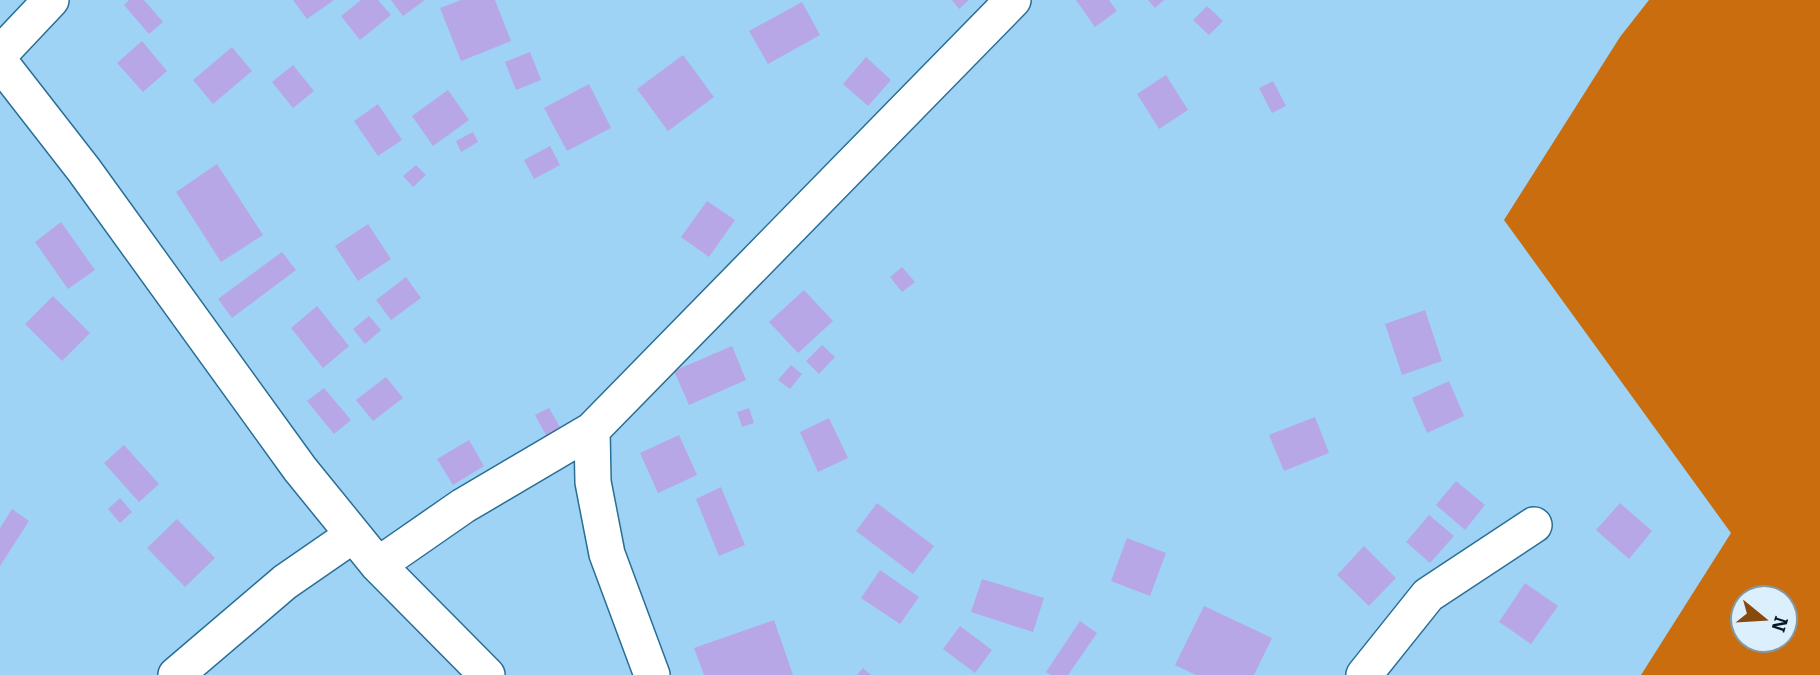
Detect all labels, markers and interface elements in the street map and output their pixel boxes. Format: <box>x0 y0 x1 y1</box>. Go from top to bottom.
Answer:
north arrow <box>1729 584 1799 654</box>
text: N <box>1766 614 1793 635</box>

